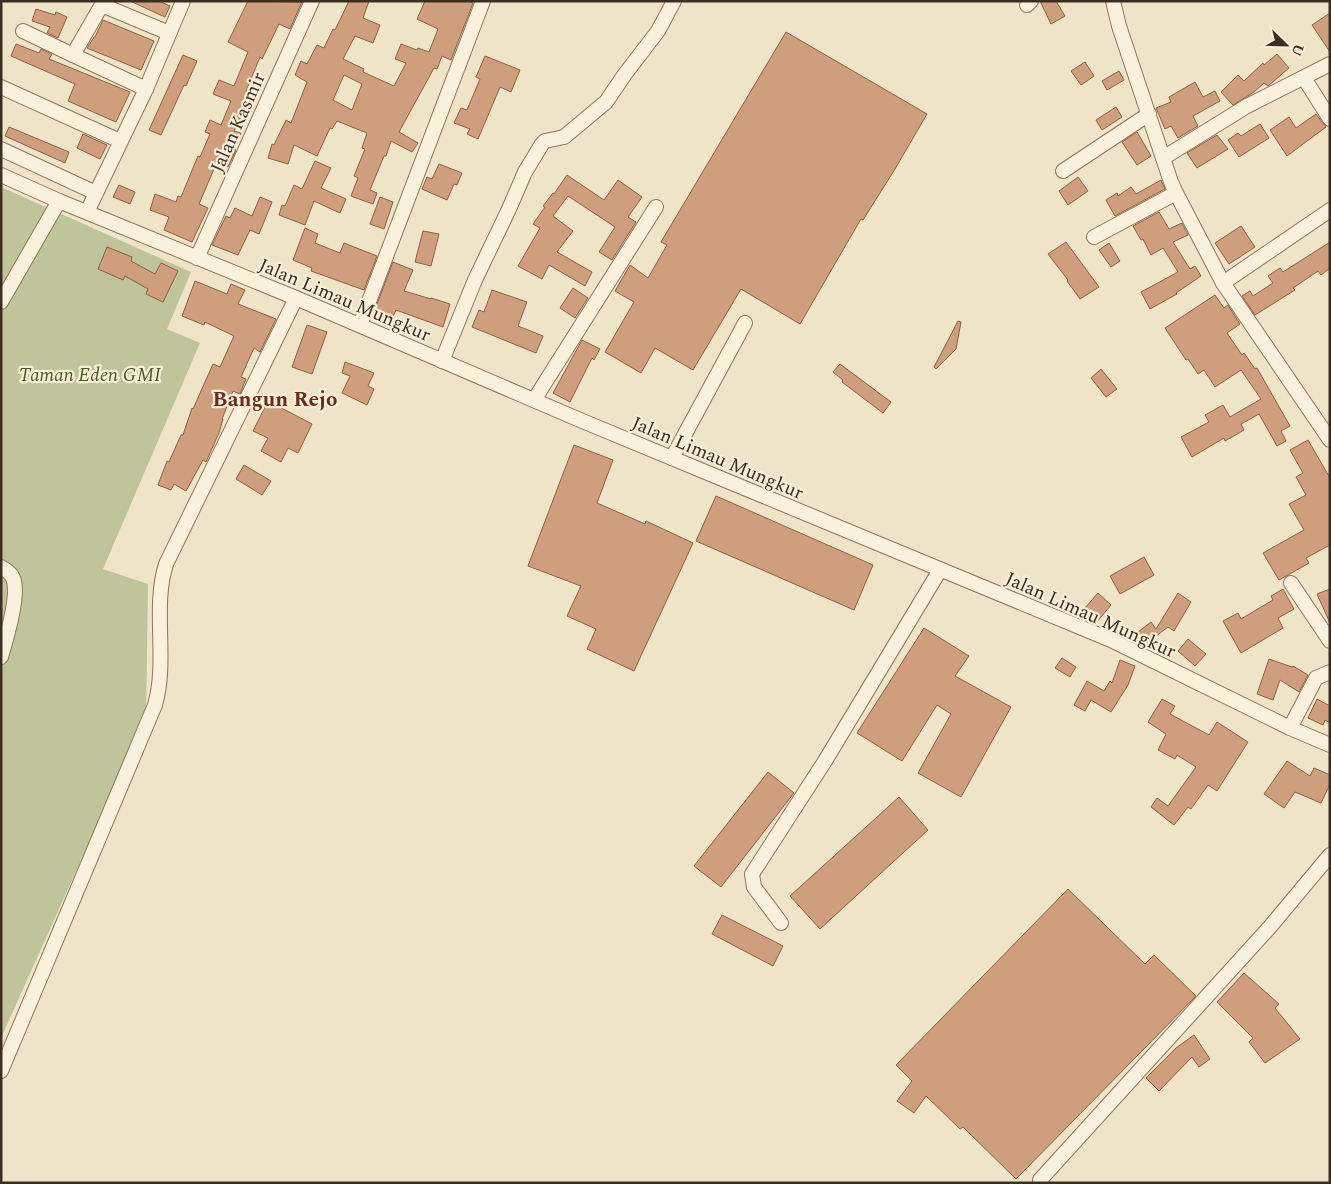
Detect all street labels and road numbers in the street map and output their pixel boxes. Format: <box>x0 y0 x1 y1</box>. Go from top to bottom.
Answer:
street label: Jalan Kasmir <box>203 67 274 177</box>
street label: Jalan Limau Mungkur <box>254 251 435 350</box>
street label: Jalan Limau Mungkur <box>627 409 808 508</box>
street label: Jalan Limau Mungkur <box>1000 565 1181 666</box>

